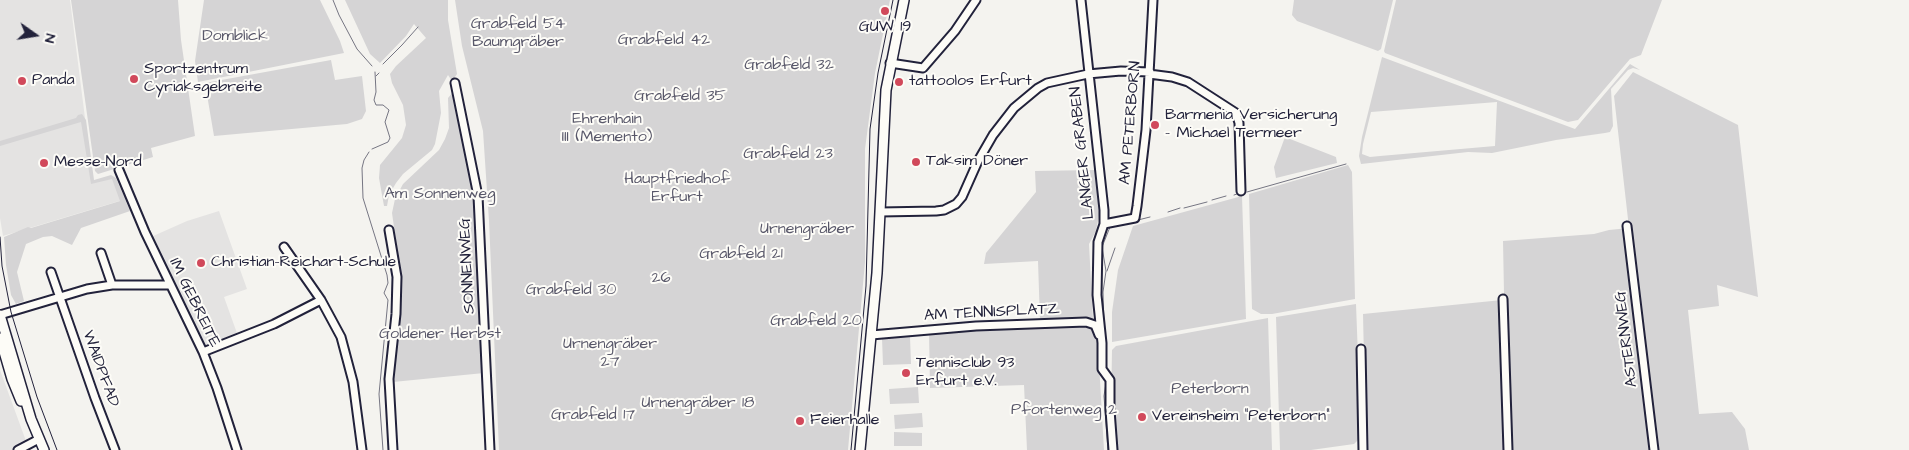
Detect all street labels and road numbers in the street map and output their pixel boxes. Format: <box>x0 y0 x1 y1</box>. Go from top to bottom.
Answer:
street label: AM PETERBORN <box>1116 60 1146 186</box>
street label: LANGER GRABEN <box>1066 86 1100 220</box>
street label: SONNENWEG <box>456 217 480 315</box>
street label: IM GEBREITE <box>164 255 224 351</box>
street label: ASTERNWEG <box>1612 290 1642 388</box>
street label: AM TENNISPLATZ <box>924 300 1060 326</box>
street label: WAIDPFAD <box>77 328 123 410</box>

